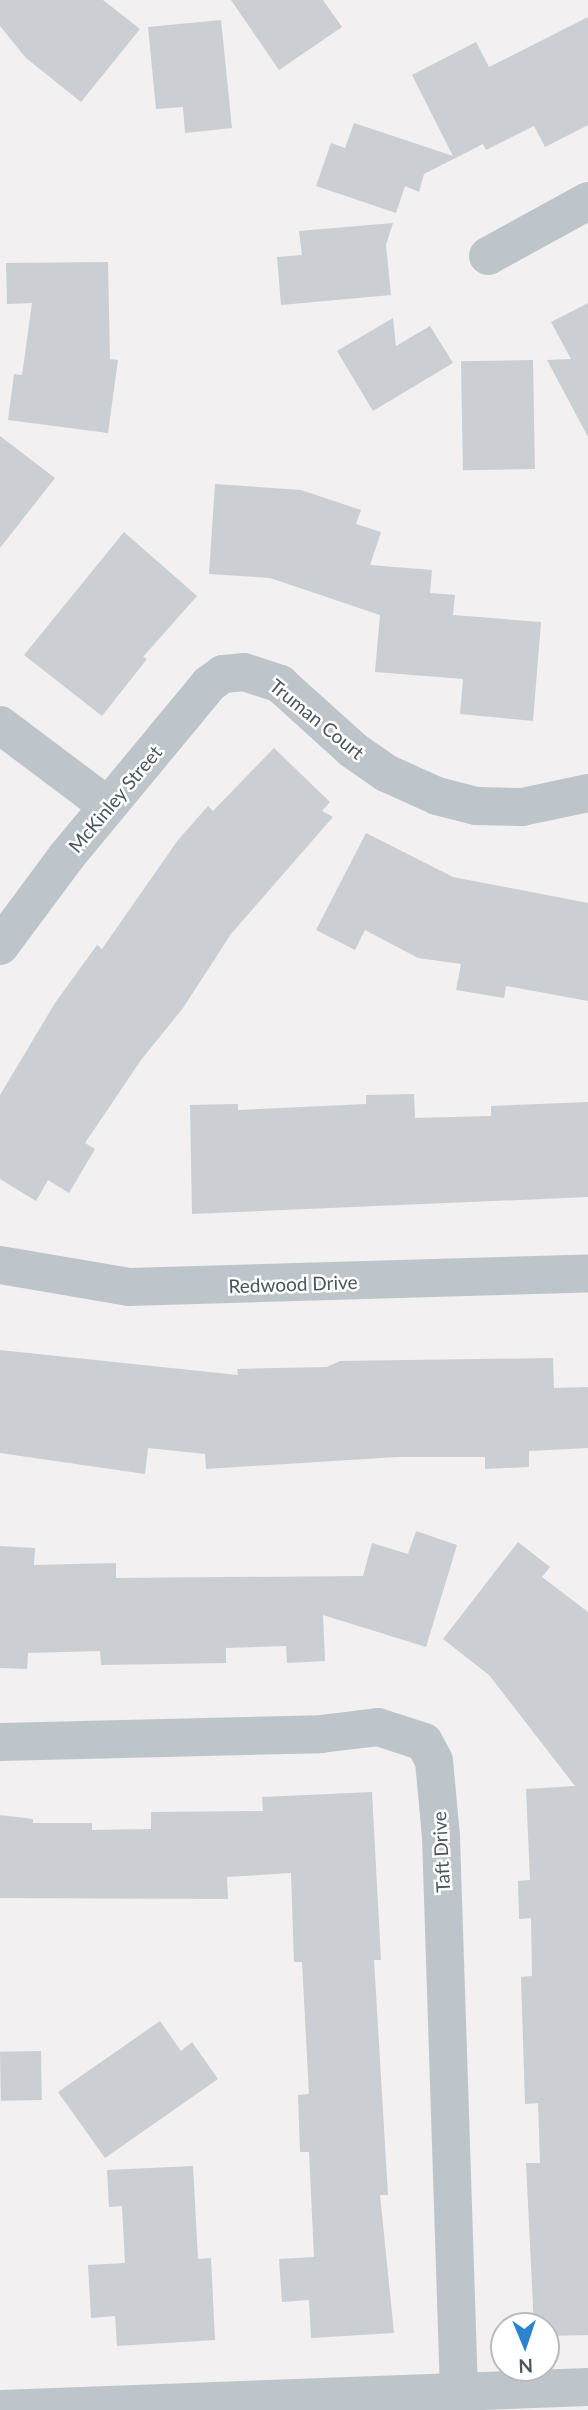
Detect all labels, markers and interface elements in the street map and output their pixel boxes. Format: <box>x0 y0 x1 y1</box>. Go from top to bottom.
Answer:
street label: Truman Court <box>265 674 369 764</box>
street label: McKinley Street <box>64 741 166 857</box>
street label: Redwood Drive <box>228 1270 358 1298</box>
street label: Taft Drive <box>427 1811 455 1893</box>
north arrow <box>490 2312 560 2382</box>
text: N <box>518 2355 533 2378</box>

